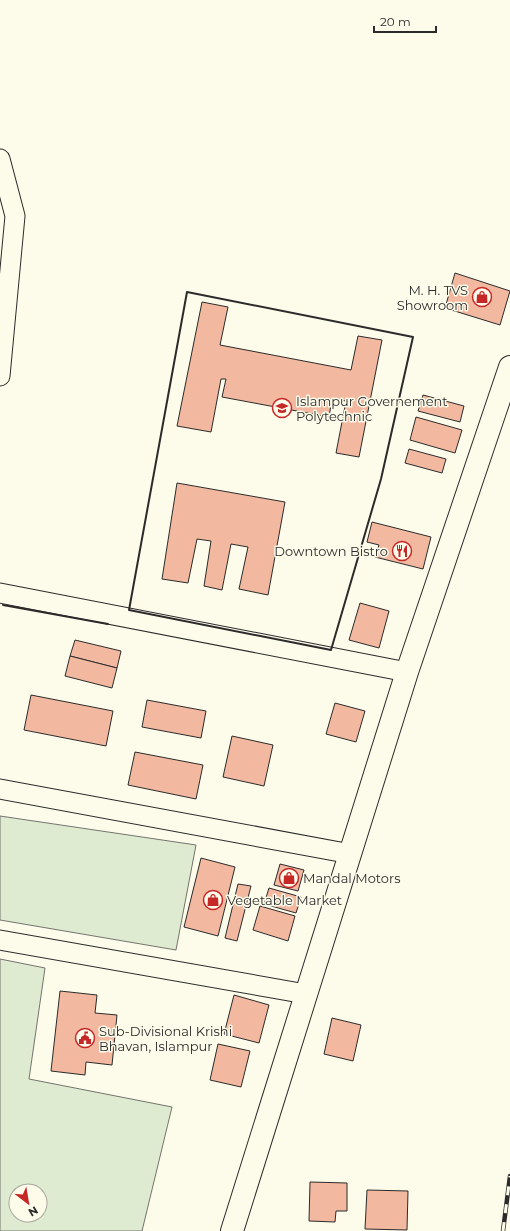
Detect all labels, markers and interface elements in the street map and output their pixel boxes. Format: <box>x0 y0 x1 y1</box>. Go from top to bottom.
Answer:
scale bar <box>374 8 436 34</box>
text: 20 m <box>380 14 411 29</box>
place label: M. H. TVS Showroom <box>397 282 468 313</box>
shop icon: M. H. TVS Showroom <box>471 286 493 308</box>
place label: Islampur Governement Polytechnic <box>296 393 448 424</box>
school or university icon: Islampur Governement Polytechnic <box>271 397 293 419</box>
restaurant icon: Downtown Bistro <box>391 540 413 562</box>
place label: Downtown Bistro <box>274 543 388 559</box>
shop icon: Mandal Motors <box>278 867 300 889</box>
place label: Mandal Motors <box>303 870 401 886</box>
shop icon: Vegetable Market <box>202 889 224 911</box>
place label: Vegetable Market <box>227 892 342 908</box>
place label: Sub-Divisional Krishi Bhavan, Islampur <box>99 1023 232 1054</box>
public building icon: Sub-Divisional Krishi Bhavan, Islampur <box>74 1027 96 1049</box>
north arrow <box>8 1183 48 1223</box>
text: N <box>26 1203 41 1220</box>

